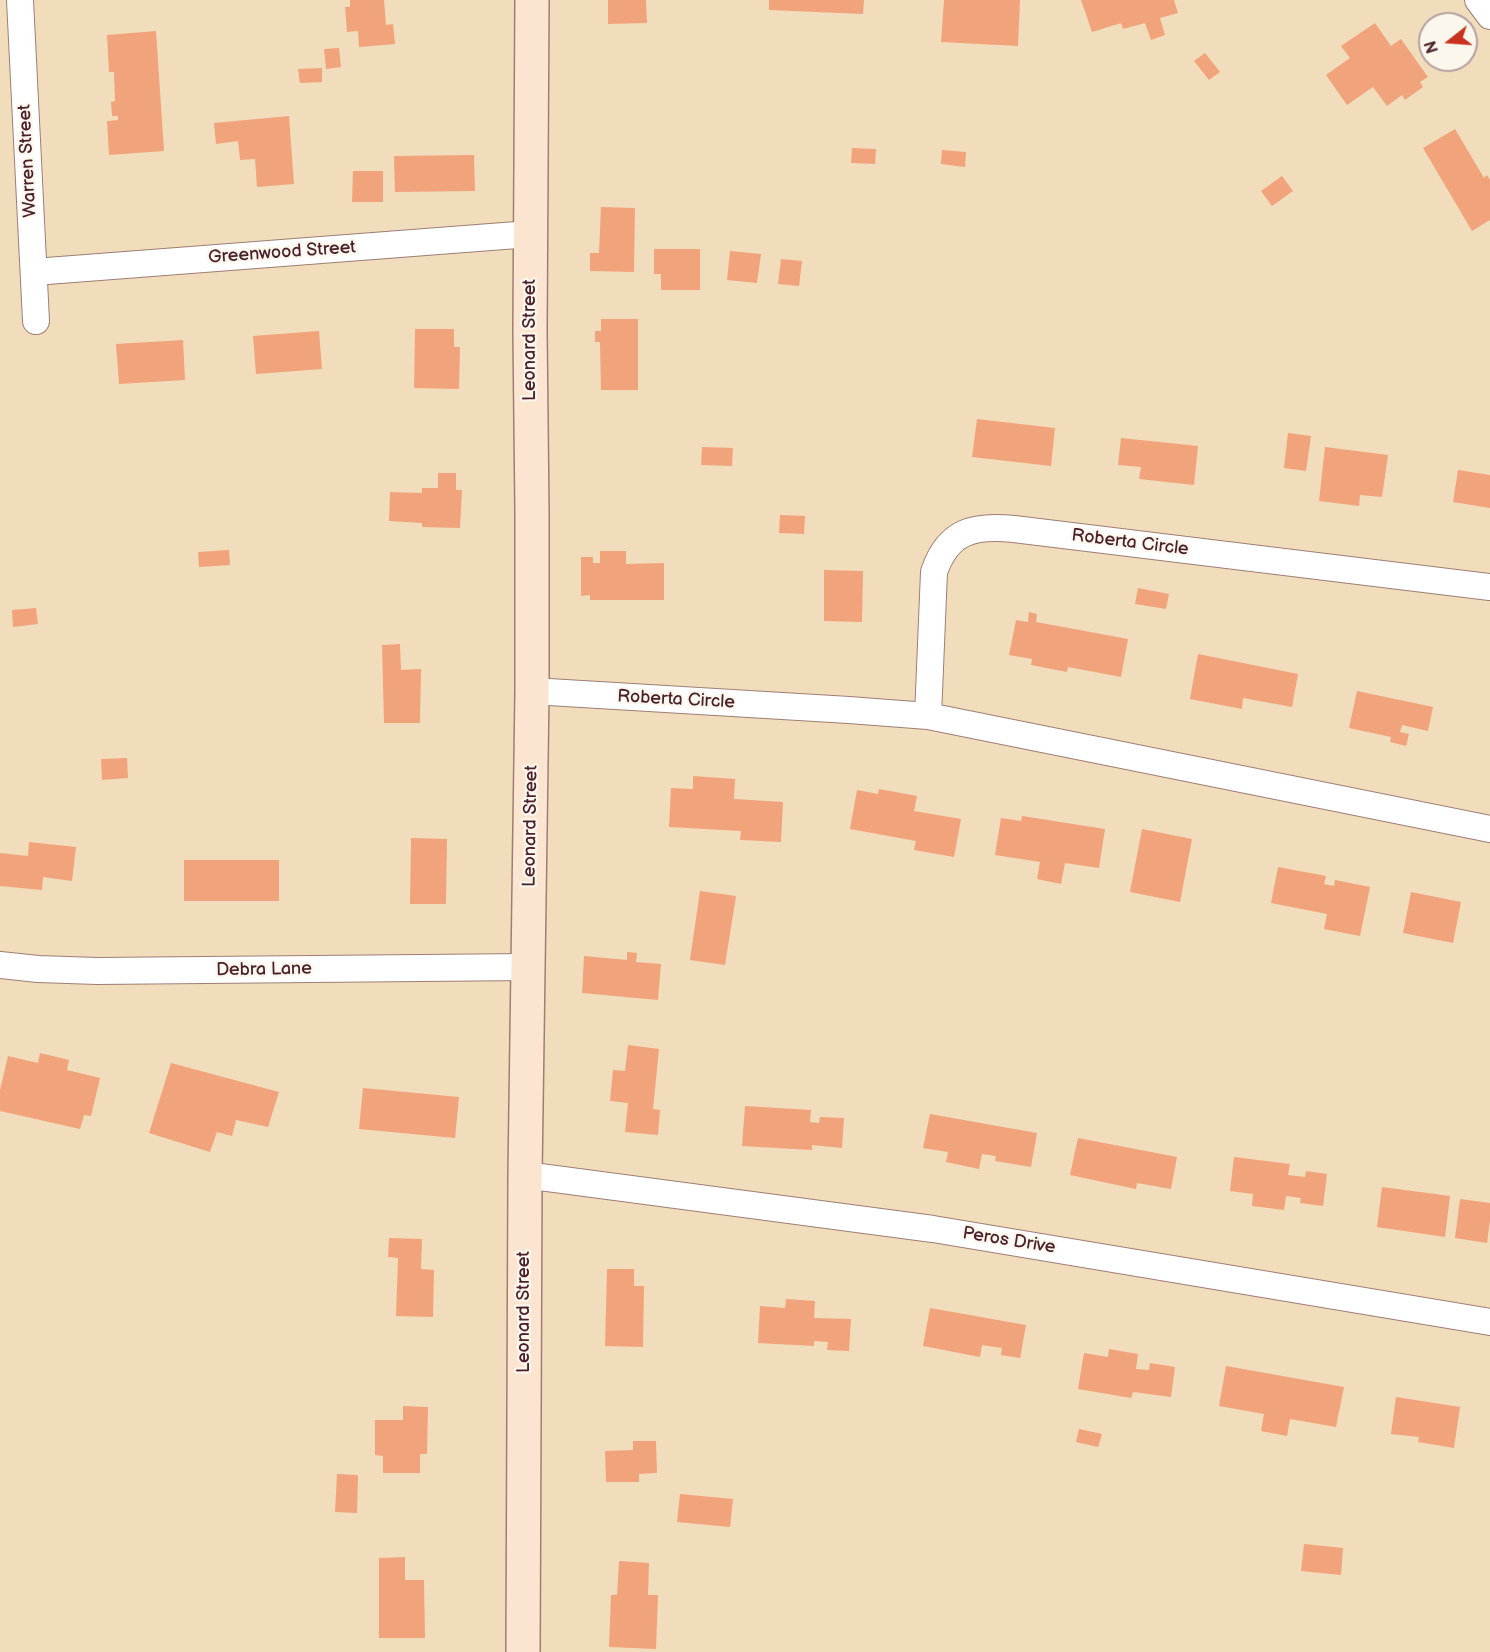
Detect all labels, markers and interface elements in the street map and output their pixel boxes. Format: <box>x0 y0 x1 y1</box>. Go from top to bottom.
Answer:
north arrow <box>1418 12 1478 72</box>
text: N <box>1421 38 1443 55</box>
street label: Warren Street <box>14 104 42 218</box>
street label: Greenwood Street <box>207 237 357 269</box>
street label: Leonard Street <box>519 279 541 401</box>
street label: Roberta Circle <box>1070 525 1190 561</box>
street label: Roberta Circle <box>617 686 735 714</box>
street label: Leonard Street <box>519 765 543 887</box>
street label: Debra Lane <box>216 958 312 982</box>
street label: Peros Drive <box>961 1223 1057 1259</box>
street label: Leonard Street <box>513 1251 535 1373</box>

